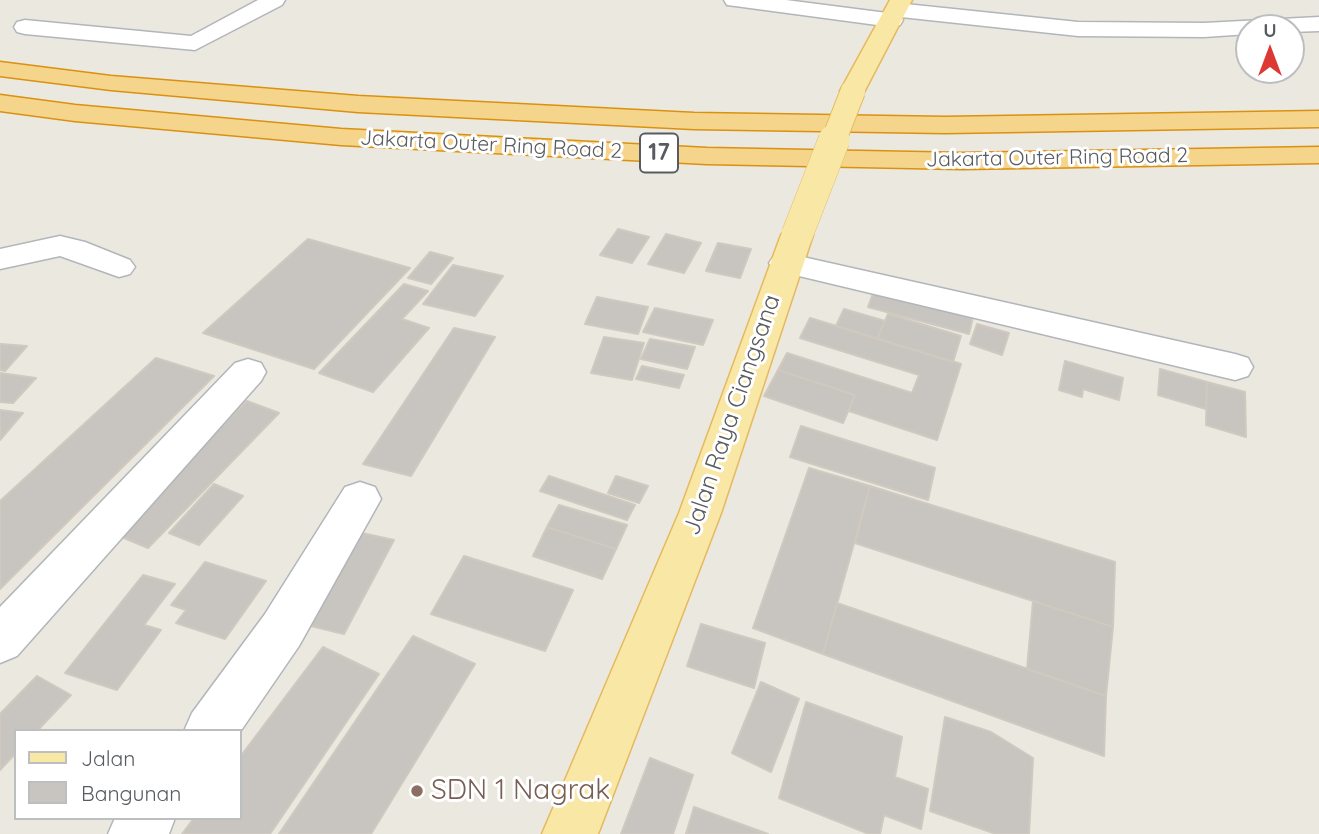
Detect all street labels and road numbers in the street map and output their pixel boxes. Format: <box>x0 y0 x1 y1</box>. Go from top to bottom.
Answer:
street label: Jakarta Outer Ring Road 2 <box>360 126 622 164</box>
road number: 17 <box>640 134 678 172</box>
street label: Jakarta Outer Ring Road 2 <box>926 143 1188 173</box>
street label: Jalan Raya Ciangsana <box>677 291 787 539</box>

